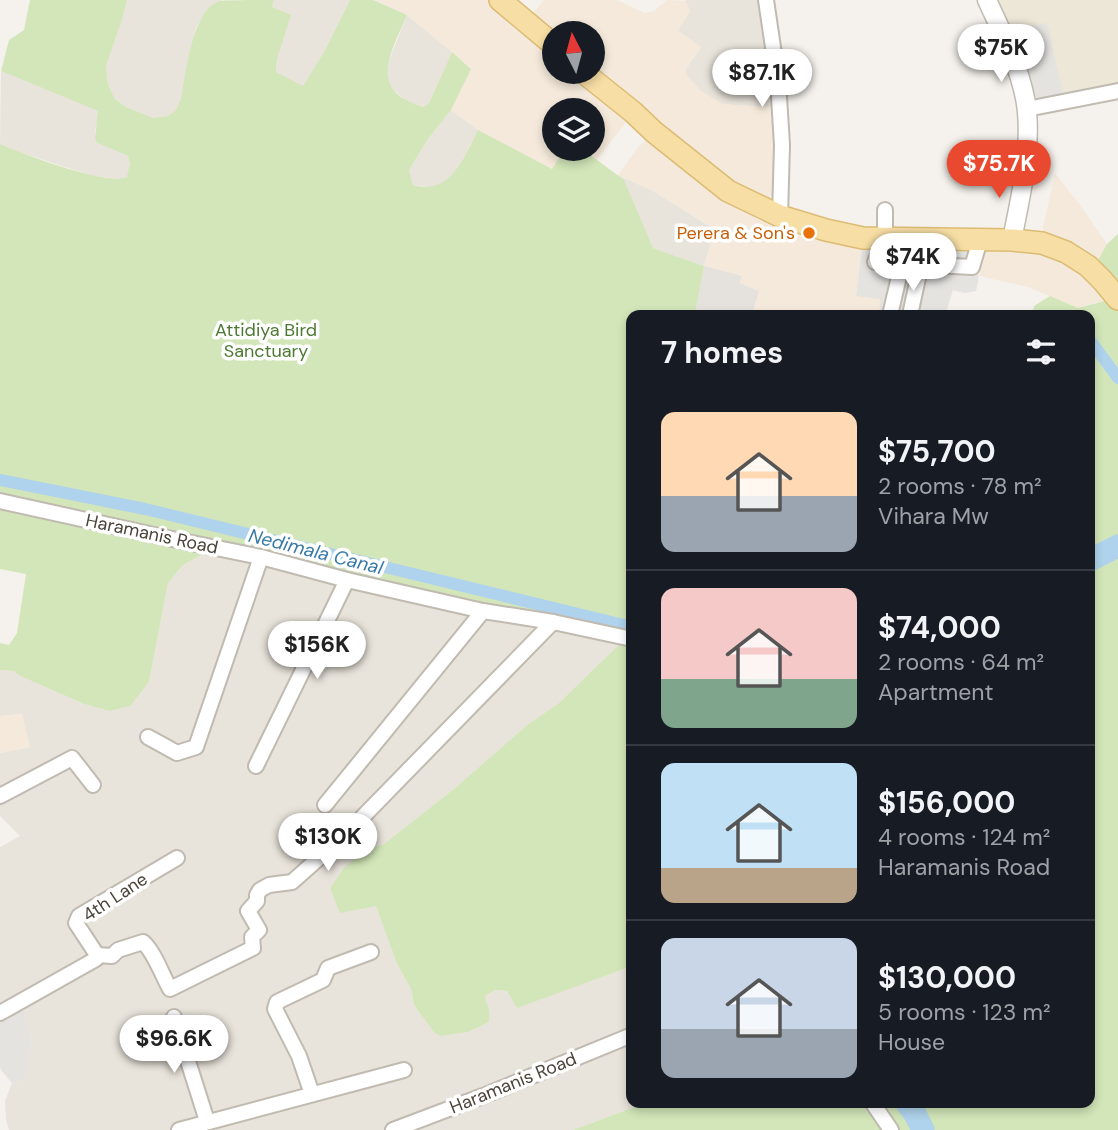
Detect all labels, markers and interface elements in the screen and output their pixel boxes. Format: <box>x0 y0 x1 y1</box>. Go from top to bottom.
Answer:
north arrow <box>542 21 606 84</box>
map controls <box>542 21 605 161</box>
pin: $75K <box>960 24 1042 84</box>
text: $75K <box>973 32 1029 62</box>
pin: $87.1K <box>705 50 819 109</box>
text: $87.1K <box>728 57 796 87</box>
button: layers <box>542 98 605 161</box>
pin: $75.7K <box>942 140 1056 200</box>
text: $75.7K <box>963 148 1035 178</box>
place label: Perera & Son's <box>677 221 795 245</box>
marker: Perera & Son's <box>801 225 817 241</box>
pin: $74K <box>872 233 954 293</box>
text: $74K <box>886 241 940 271</box>
park label: Attidiya Bird Sanctuary <box>215 318 317 363</box>
text: 7 homes <box>661 333 783 372</box>
icon: filters <box>1022 333 1060 371</box>
text: $75,700 <box>878 432 996 471</box>
icon: home <box>717 440 801 524</box>
text: 2 rooms · 78 m² <box>878 471 1042 501</box>
text: Vihara Mw <box>878 501 989 531</box>
street label: Haramanis Road <box>84 508 220 560</box>
water label: Nedimala Canal <box>246 523 386 580</box>
text: $74,000 <box>878 608 1001 647</box>
icon: home <box>717 616 801 700</box>
pin: $156K <box>268 622 366 681</box>
text: $156K <box>284 629 350 659</box>
text: 2 rooms · 64 m² <box>878 647 1044 677</box>
text: Apartment <box>878 677 993 707</box>
text: $156,000 <box>878 783 1015 822</box>
icon: home <box>717 791 801 875</box>
pin: $130K <box>279 814 377 873</box>
text: $130K <box>294 821 362 851</box>
text: 4 rooms · 124 m² <box>878 822 1050 852</box>
text: Haramanis Road <box>878 852 1050 882</box>
street label: 4th Lane <box>78 867 152 927</box>
text: $130,000 <box>878 958 1016 997</box>
icon: home <box>717 966 801 1050</box>
text: 5 rooms · 123 m² <box>878 997 1051 1027</box>
pin: $96.6K <box>117 1016 231 1075</box>
text: $96.6K <box>135 1023 213 1053</box>
text: House <box>878 1027 945 1057</box>
street label: Haramanis Road <box>446 1047 580 1119</box>

